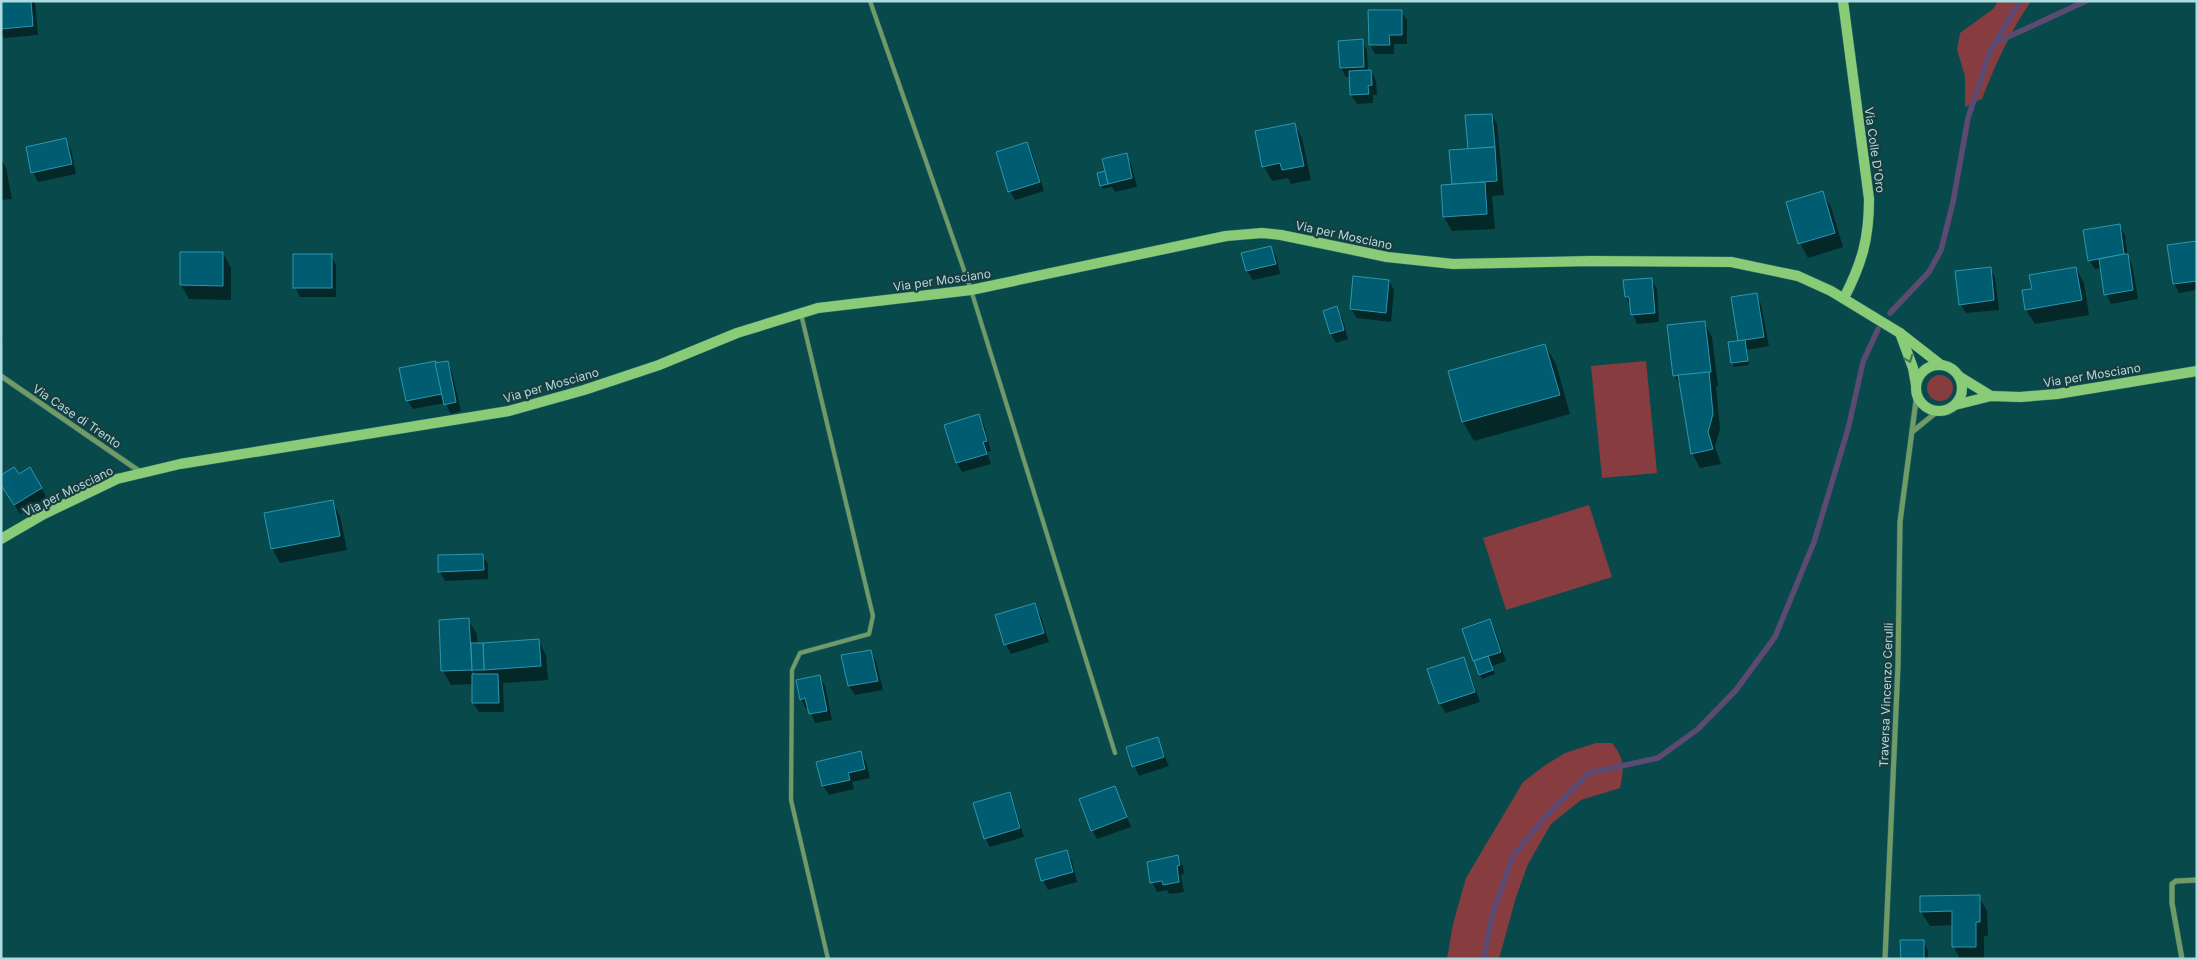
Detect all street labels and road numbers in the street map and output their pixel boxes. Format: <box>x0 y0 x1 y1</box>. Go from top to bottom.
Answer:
street label: Via Colle D'Oro <box>1862 106 1888 194</box>
street label: Via per Mosciano <box>1294 217 1394 253</box>
street label: Via per Mosciano <box>892 266 992 294</box>
street label: Via per Mosciano <box>2042 360 2142 390</box>
street label: Via per Mosciano <box>501 364 601 406</box>
street label: Via Case di Trento <box>30 381 124 451</box>
street label: Via per Mosciano <box>20 463 116 519</box>
street label: Traversa Vincenzo Cerulli <box>1876 622 1896 768</box>

